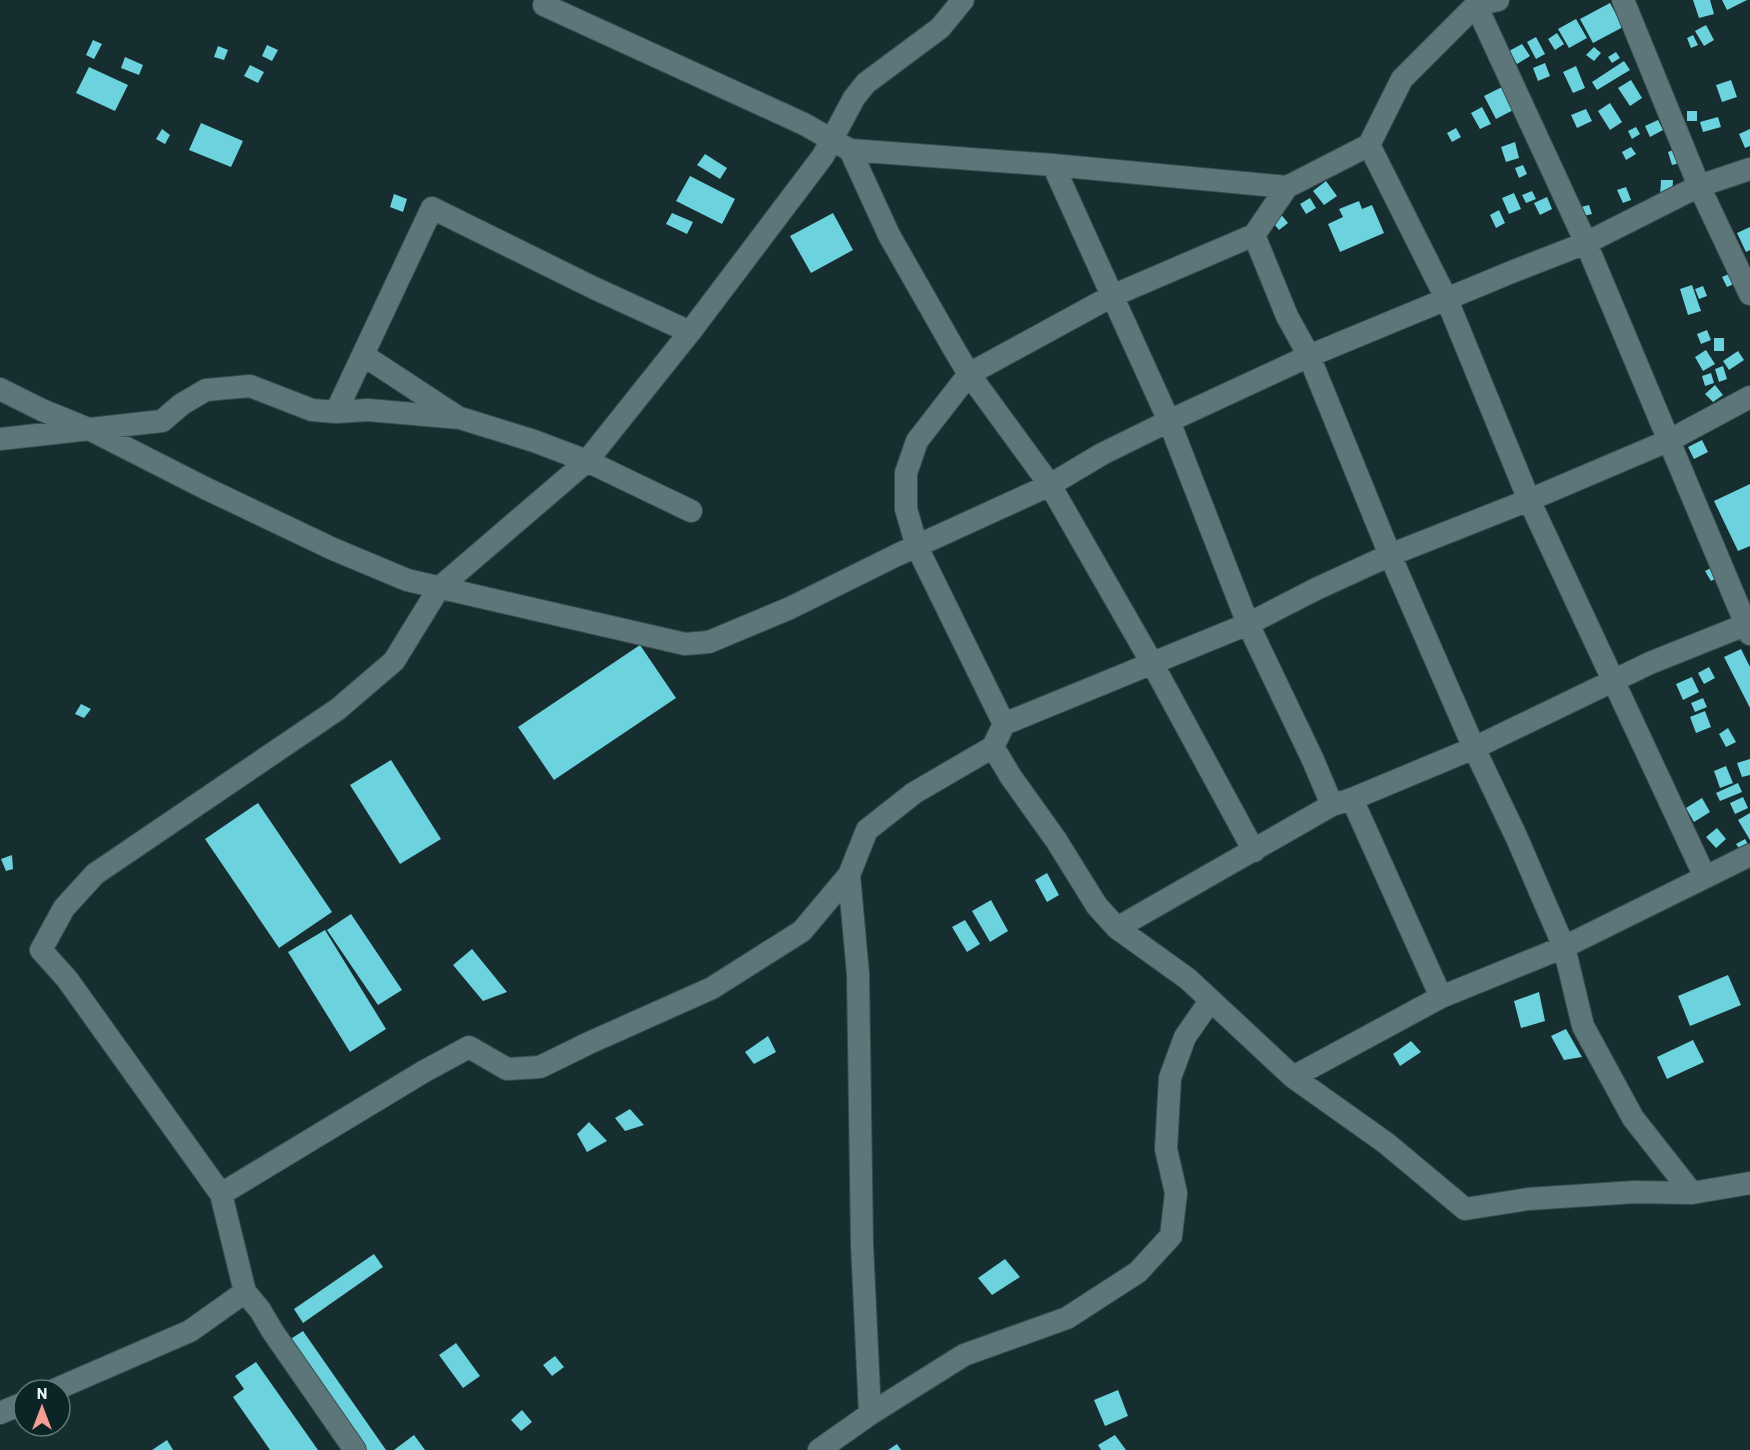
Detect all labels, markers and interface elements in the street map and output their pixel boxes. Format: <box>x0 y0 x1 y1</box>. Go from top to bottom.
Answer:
north arrow <box>12 1378 72 1438</box>
text: N <box>37 1383 47 1402</box>

